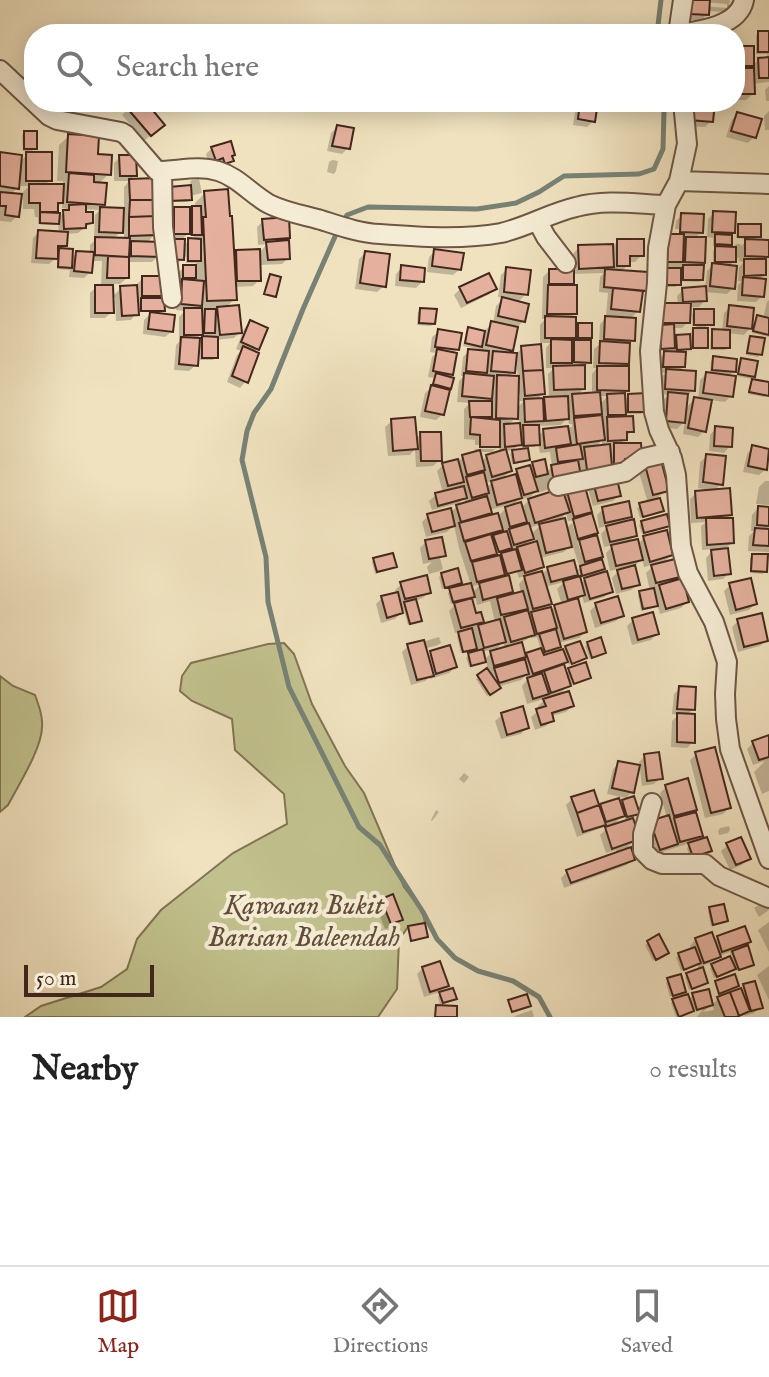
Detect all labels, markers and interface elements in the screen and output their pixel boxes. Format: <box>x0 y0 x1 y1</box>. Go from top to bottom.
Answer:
search box <box>24 24 745 112</box>
icon: search <box>52 46 96 90</box>
text: Search here <box>116 49 259 87</box>
park label: Kawasan Bukit Barisan Baleendah <box>208 889 400 956</box>
scale bar <box>24 961 154 997</box>
text: 50 m <box>36 965 77 993</box>
text: Nearby <box>32 1048 138 1091</box>
text: 0 results <box>649 1053 737 1086</box>
tab: Map <box>96 1284 140 1360</box>
tab: Directions <box>333 1284 428 1360</box>
tab: Saved <box>621 1284 673 1360</box>

